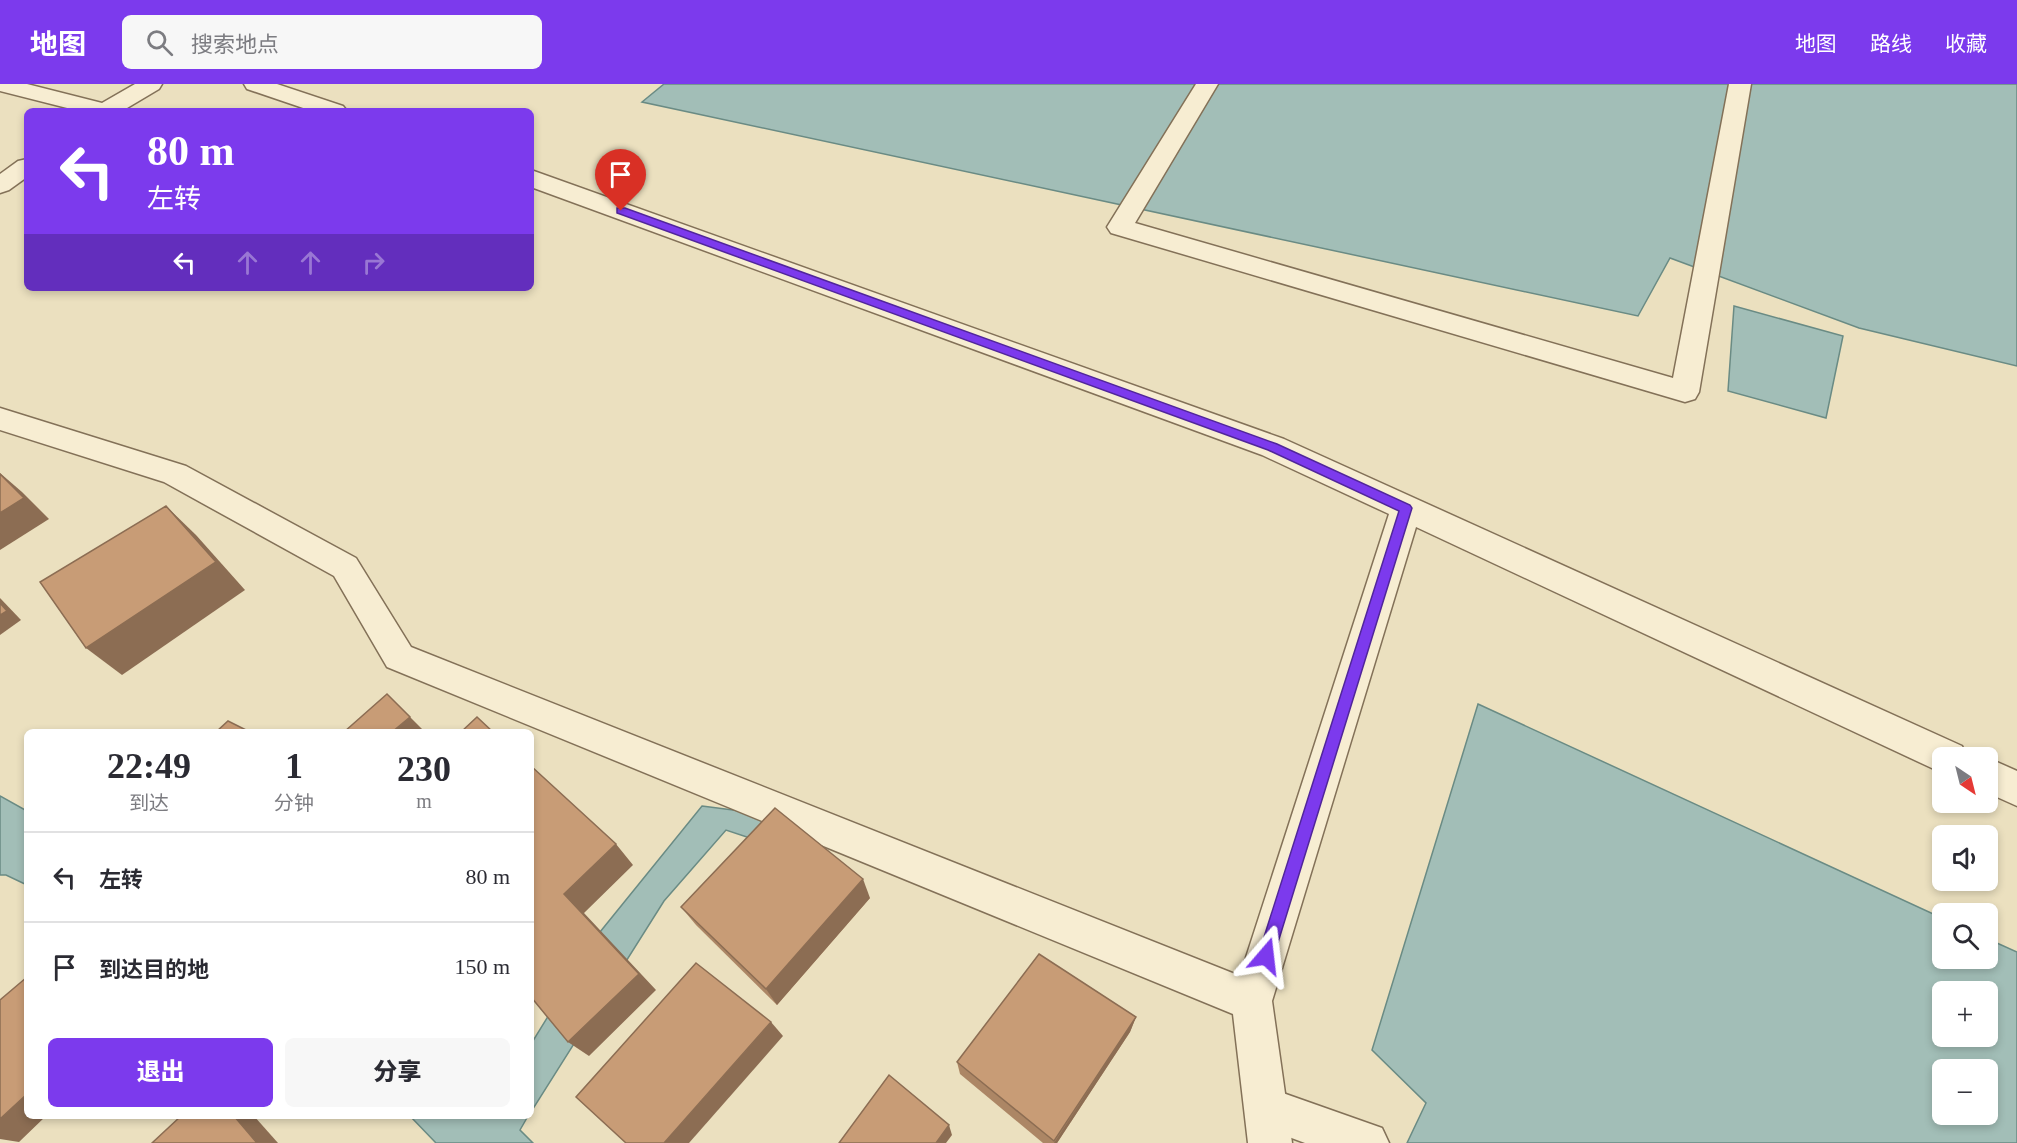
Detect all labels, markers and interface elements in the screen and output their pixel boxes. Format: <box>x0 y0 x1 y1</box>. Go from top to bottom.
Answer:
search box <box>122 15 542 69</box>
icon: search <box>143 26 176 59</box>
text: 地图 <box>30 29 86 60</box>
text: 搜索地点 <box>191 32 279 57</box>
text: 地图 <box>1795 32 1837 56</box>
text: 路线 <box>1870 32 1912 56</box>
text: 收藏 <box>1945 32 1987 56</box>
text: 80 m <box>147 128 235 174</box>
icon: left <box>48 132 126 210</box>
pin <box>595 149 646 211</box>
icon: arrive <box>604 158 637 191</box>
text: 左转 <box>147 184 201 214</box>
icon: left <box>168 246 201 279</box>
icon: ahead <box>231 246 264 279</box>
icon: ahead <box>294 246 327 279</box>
icon: right <box>357 246 390 279</box>
text: 22:49 <box>107 746 191 786</box>
text: 1 <box>285 746 303 786</box>
north arrow <box>1932 747 1998 813</box>
map controls <box>1932 747 1998 1125</box>
text: 230 <box>397 749 451 789</box>
text: m <box>416 790 432 812</box>
text: 到达 <box>129 792 169 814</box>
text: 分钟 <box>274 792 314 814</box>
button: sound <box>1932 825 1998 891</box>
icon: left <box>48 861 81 894</box>
text: 80 m <box>465 864 510 889</box>
text: 左转 <box>99 867 143 892</box>
button: search <box>1932 903 1998 969</box>
position arrow <box>1234 924 1298 988</box>
icon: arrive <box>48 951 81 984</box>
text: 150 m <box>454 954 510 979</box>
text: 到达目的地 <box>99 957 209 982</box>
button: + <box>1932 981 1998 1047</box>
button: 退出 <box>48 1038 273 1107</box>
button: 分享 <box>285 1038 510 1107</box>
button: − <box>1932 1059 1998 1125</box>

